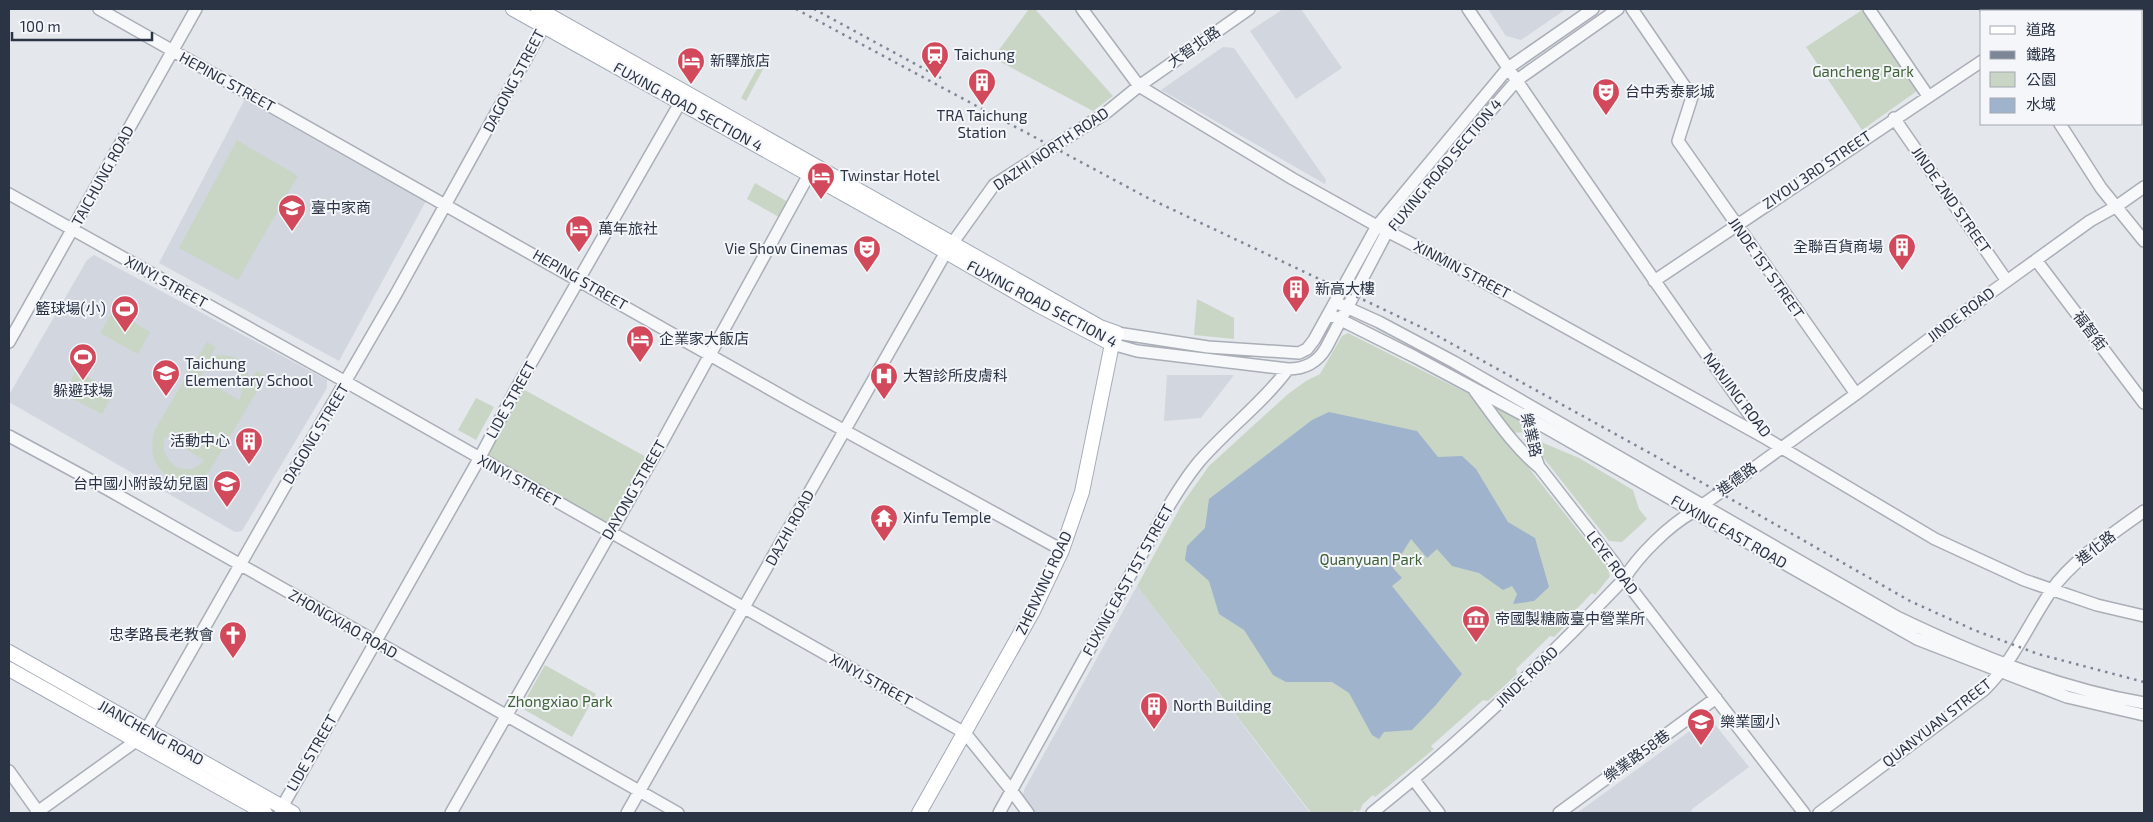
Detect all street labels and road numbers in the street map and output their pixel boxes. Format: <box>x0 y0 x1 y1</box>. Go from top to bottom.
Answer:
street label: 大智北路 <box>1164 22 1223 71</box>
street label: DAGONG STREET <box>478 26 548 135</box>
street label: HEPING STREET <box>177 47 279 115</box>
street label: FUXING ROAD SECTION 4 <box>611 58 766 155</box>
street label: FUXING ROAD SECTION 4 <box>1384 94 1505 234</box>
street label: DAZHI NORTH ROAD <box>989 103 1112 193</box>
street label: TAICHUNG ROAD <box>67 122 137 229</box>
street label: ZIYOU 3RD STREET <box>1759 126 1874 212</box>
street label: JINDE 2ND STREET <box>1908 143 1995 256</box>
street label: JINDE 1ST STREET <box>1725 213 1809 322</box>
street label: XINMIN STREET <box>1411 236 1514 302</box>
street label: HEPING STREET <box>530 245 631 314</box>
street label: XINYI STREET <box>122 251 211 311</box>
street label: FUXING ROAD SECTION 4 <box>964 256 1121 350</box>
street label: JINDE ROAD <box>1923 283 1998 345</box>
street label: 福智街 <box>2070 307 2112 354</box>
street label: NANJING ROAD <box>1700 349 1776 440</box>
street label: LIDE STREET <box>482 358 539 441</box>
street label: DAGONG STREET <box>278 380 352 487</box>
street label: 樂業路 <box>1518 411 1546 459</box>
street label: DAYONG STREET <box>597 436 669 543</box>
street label: XINYI STREET <box>475 450 564 510</box>
street label: 進德路 <box>1713 458 1760 499</box>
street label: DAZHI ROAD <box>761 487 817 568</box>
street label: FUXING EAST ROAD <box>1668 491 1791 572</box>
street label: FUXING EAST 1ST STREET <box>1078 500 1176 658</box>
street label: 進化路 <box>2072 526 2119 568</box>
street label: LEYE ROAD <box>1583 527 1643 598</box>
street label: ZHENXING ROAD <box>1011 528 1075 637</box>
street label: ZHONGXIAO ROAD <box>286 585 401 662</box>
street label: JINDE ROAD <box>1491 642 1561 710</box>
street label: XINYI STREET <box>827 649 916 709</box>
street label: QUANYUAN STREET <box>1878 674 1995 771</box>
street label: JIANCHENG ROAD <box>96 696 207 769</box>
street label: LIDE STREET <box>282 711 340 794</box>
street label: 樂業路58巷 <box>1600 725 1673 785</box>

